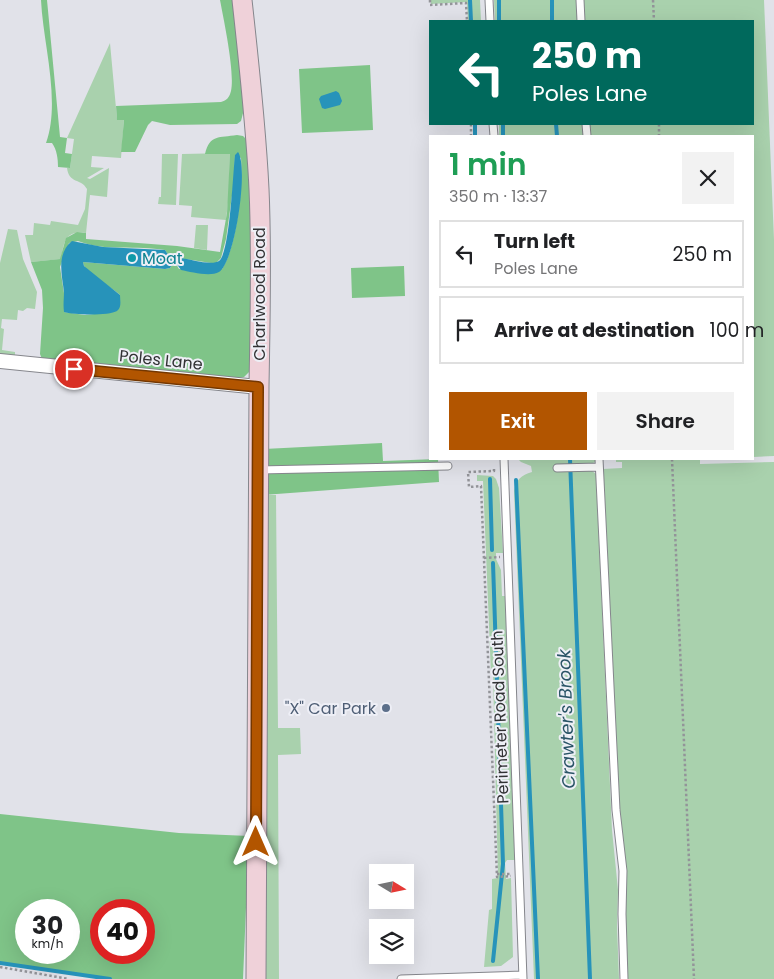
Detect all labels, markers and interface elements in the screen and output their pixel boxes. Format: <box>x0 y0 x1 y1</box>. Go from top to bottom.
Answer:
text: 250 m <box>532 31 642 80</box>
icon: left <box>449 40 514 105</box>
text: Poles Lane <box>532 78 647 109</box>
text: 1 min <box>449 143 527 186</box>
button: close <box>682 152 734 204</box>
text: 350 m · 13:37 <box>449 185 547 208</box>
street label: Charlwood Road <box>248 227 271 361</box>
text: Turn left <box>494 228 575 255</box>
icon: left <box>451 240 479 268</box>
text: 250 m <box>673 241 732 268</box>
place label: Moat <box>142 247 183 270</box>
marker: Moat <box>126 252 138 264</box>
text: Poles Lane <box>494 257 578 280</box>
icon: arrive <box>451 316 479 344</box>
text: Arrive at destination <box>494 317 695 344</box>
text: 100 m <box>710 317 764 344</box>
street label: Poles Lane <box>118 344 204 376</box>
pin <box>53 348 95 390</box>
icon: arrive <box>60 355 88 383</box>
button: Exit <box>449 392 587 450</box>
button: Share <box>597 392 734 450</box>
street label: Perimeter Road South <box>485 630 515 804</box>
water label: Crawter's Brook <box>551 648 581 789</box>
place label: "X" Car Park <box>285 697 377 720</box>
marker: "X" Car Park <box>380 702 392 714</box>
position arrow <box>229 815 281 867</box>
north arrow <box>369 864 414 909</box>
map controls <box>369 864 414 964</box>
speed limit sign: 40 <box>90 899 155 964</box>
text: 30 <box>32 908 63 943</box>
button: layers <box>369 919 414 964</box>
text: km/h <box>32 935 63 952</box>

